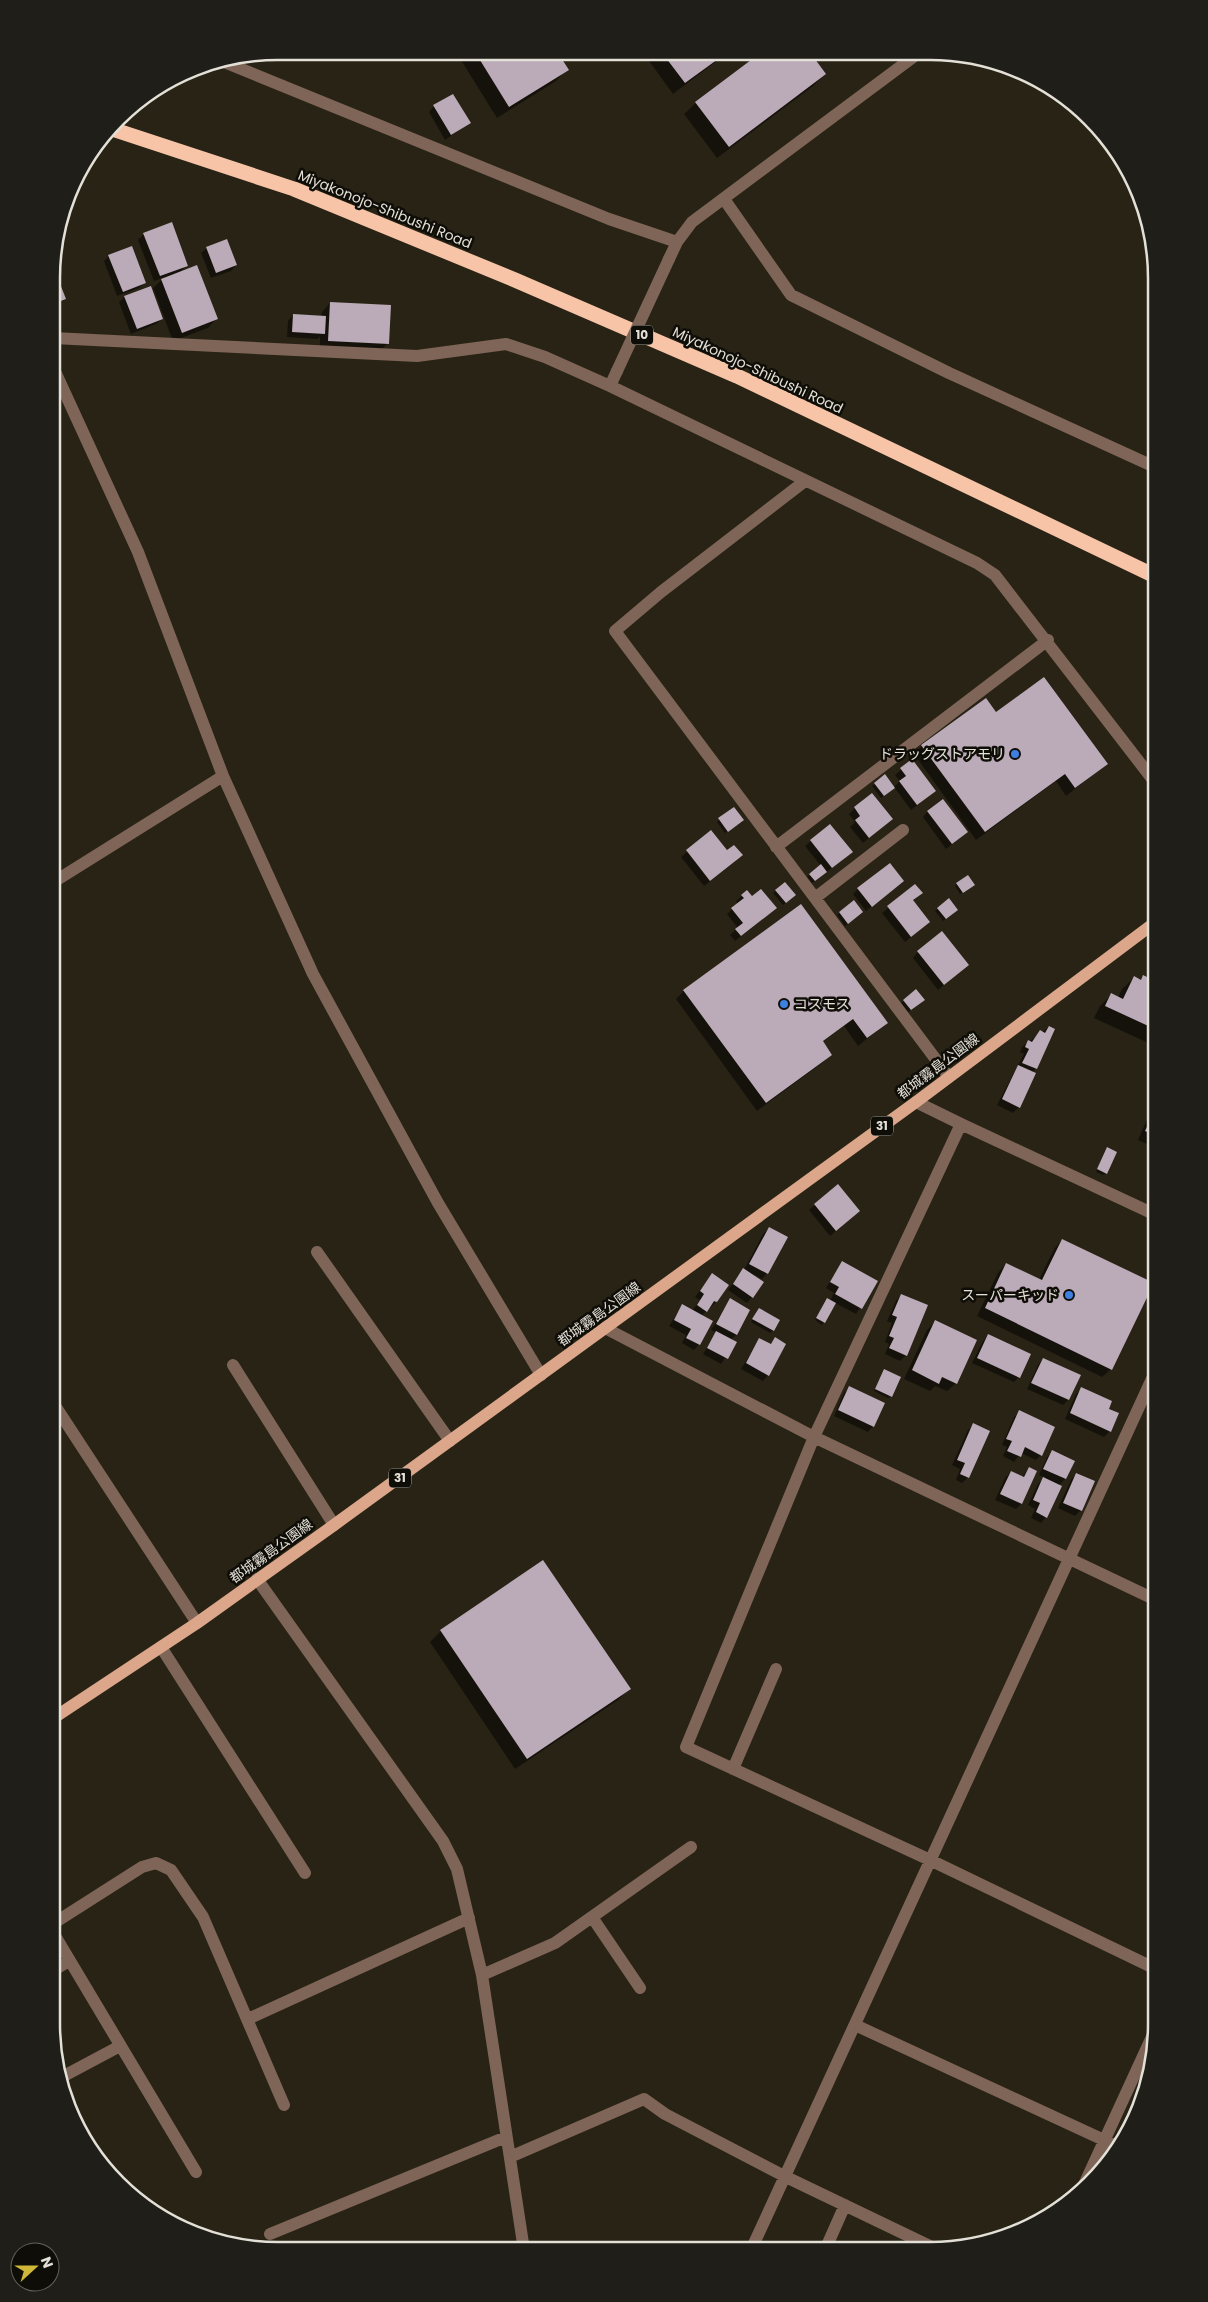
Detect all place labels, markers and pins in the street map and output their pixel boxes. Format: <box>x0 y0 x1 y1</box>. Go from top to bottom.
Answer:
place label: ドラッグストアモリ <box>879 744 1005 764</box>
marker: ドラッグストアモリ <box>1009 748 1021 760</box>
place label: コスモス <box>794 994 850 1014</box>
marker: コスモス <box>778 998 790 1010</box>
place label: スーパーキッド <box>961 1285 1059 1305</box>
marker: スーパーキッド <box>1063 1289 1075 1301</box>

